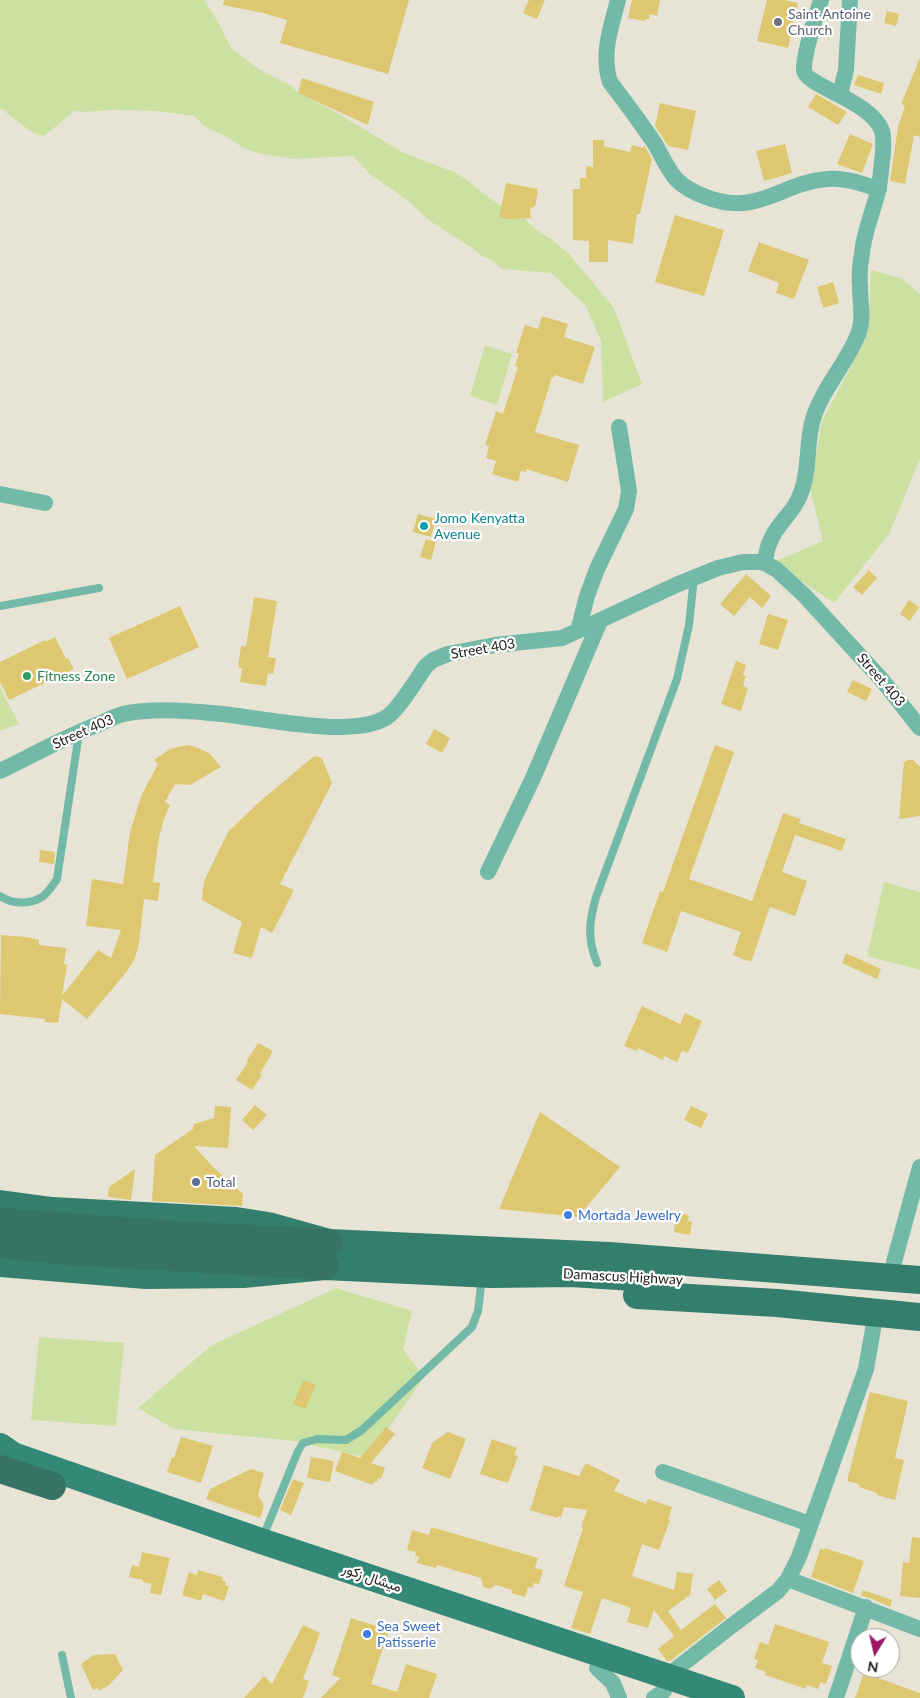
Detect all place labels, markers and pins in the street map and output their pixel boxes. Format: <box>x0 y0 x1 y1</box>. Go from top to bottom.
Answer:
place label: Saint Antoine Church <box>788 6 871 38</box>
marker: Saint Antoine Church <box>772 16 784 28</box>
place label: Jomo Kenyatta Avenue <box>434 510 525 542</box>
marker: Jomo Kenyatta Avenue <box>418 520 430 532</box>
place label: Fitness Zone <box>37 668 115 684</box>
marker: Fitness Zone <box>21 670 33 682</box>
place label: Total <box>206 1174 236 1190</box>
marker: Total <box>190 1176 202 1188</box>
place label: Mortada Jewelry <box>578 1207 681 1223</box>
marker: Mortada Jewelry <box>562 1209 574 1221</box>
place label: Sea Sweet Patisserie <box>377 1618 440 1650</box>
marker: Sea Sweet Patisserie <box>361 1628 373 1640</box>

